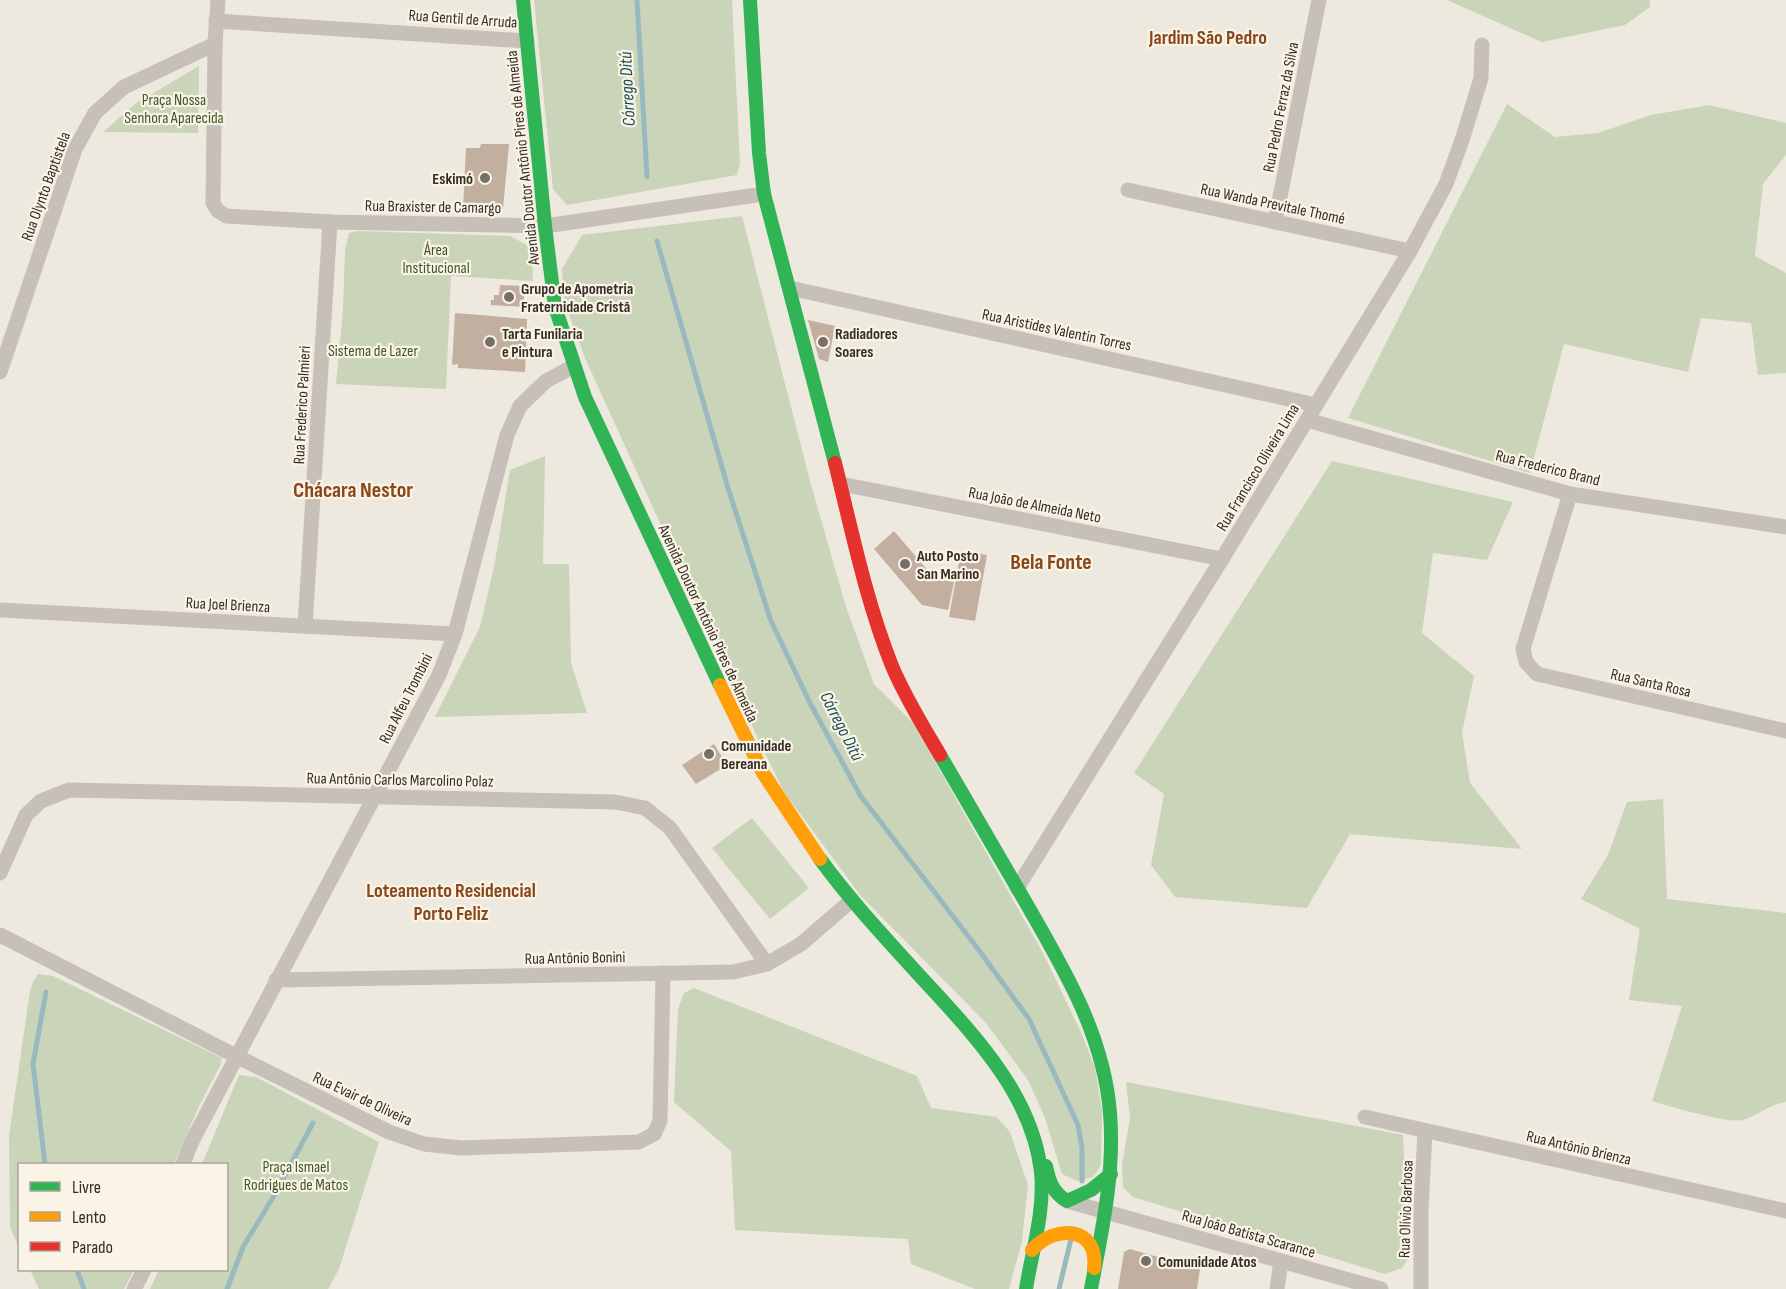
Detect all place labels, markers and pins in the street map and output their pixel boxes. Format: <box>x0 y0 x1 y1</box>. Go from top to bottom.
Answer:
place label: Eskimó <box>432 170 473 189</box>
marker: Eskimó <box>478 171 492 185</box>
place label: Grupo de Apometria Fraternidade Cristã <box>521 280 633 317</box>
marker: Grupo de Apometria Fraternidade Cristã <box>502 290 516 304</box>
place label: Tarta Funilaria e Pintura <box>502 325 582 362</box>
place label: Radiadores Soares <box>835 325 898 362</box>
marker: Tarta Funilaria e Pintura <box>483 335 497 349</box>
marker: Radiadores Soares <box>816 335 830 349</box>
place label: Auto Posto San Marino <box>916 547 979 584</box>
marker: Auto Posto San Marino <box>898 557 912 571</box>
place label: Comunidade Bereana <box>721 737 792 774</box>
marker: Comunidade Bereana <box>702 747 716 761</box>
place label: Comunidade Atos <box>1158 1253 1257 1272</box>
marker: Comunidade Atos <box>1139 1254 1153 1268</box>

